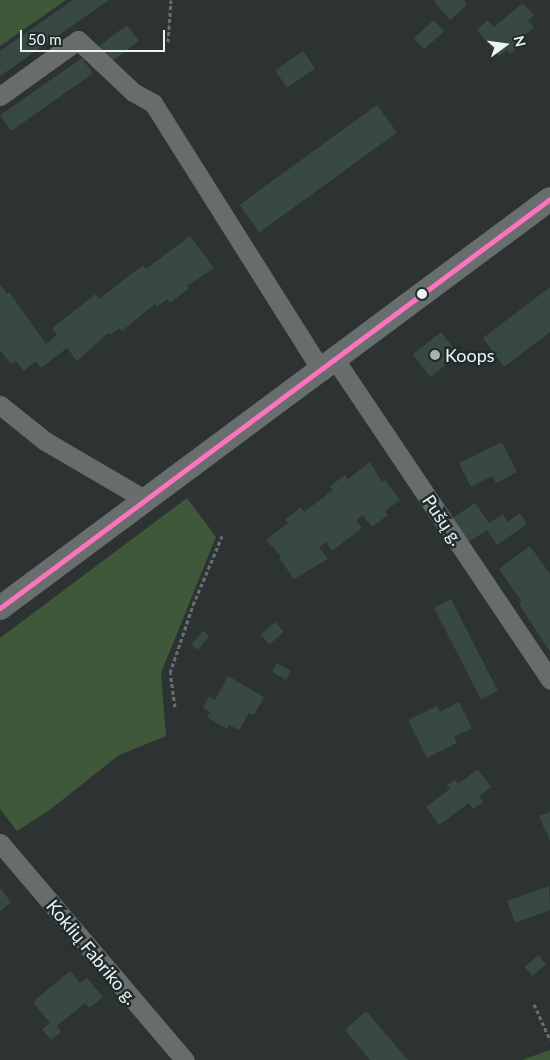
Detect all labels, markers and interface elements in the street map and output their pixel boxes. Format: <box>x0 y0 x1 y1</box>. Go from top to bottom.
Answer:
scale bar <box>22 20 168 52</box>
north arrow <box>480 20 530 70</box>
text: 50 m <box>28 30 62 48</box>
text: N <box>510 34 530 49</box>
unlabelled marker <box>417 289 427 299</box>
place label: Koops <box>445 344 495 366</box>
marker: Koops <box>429 349 441 361</box>
street label: Pušų g. <box>418 490 468 550</box>
street label: Koklių Fabriko g. <box>42 895 142 1009</box>

